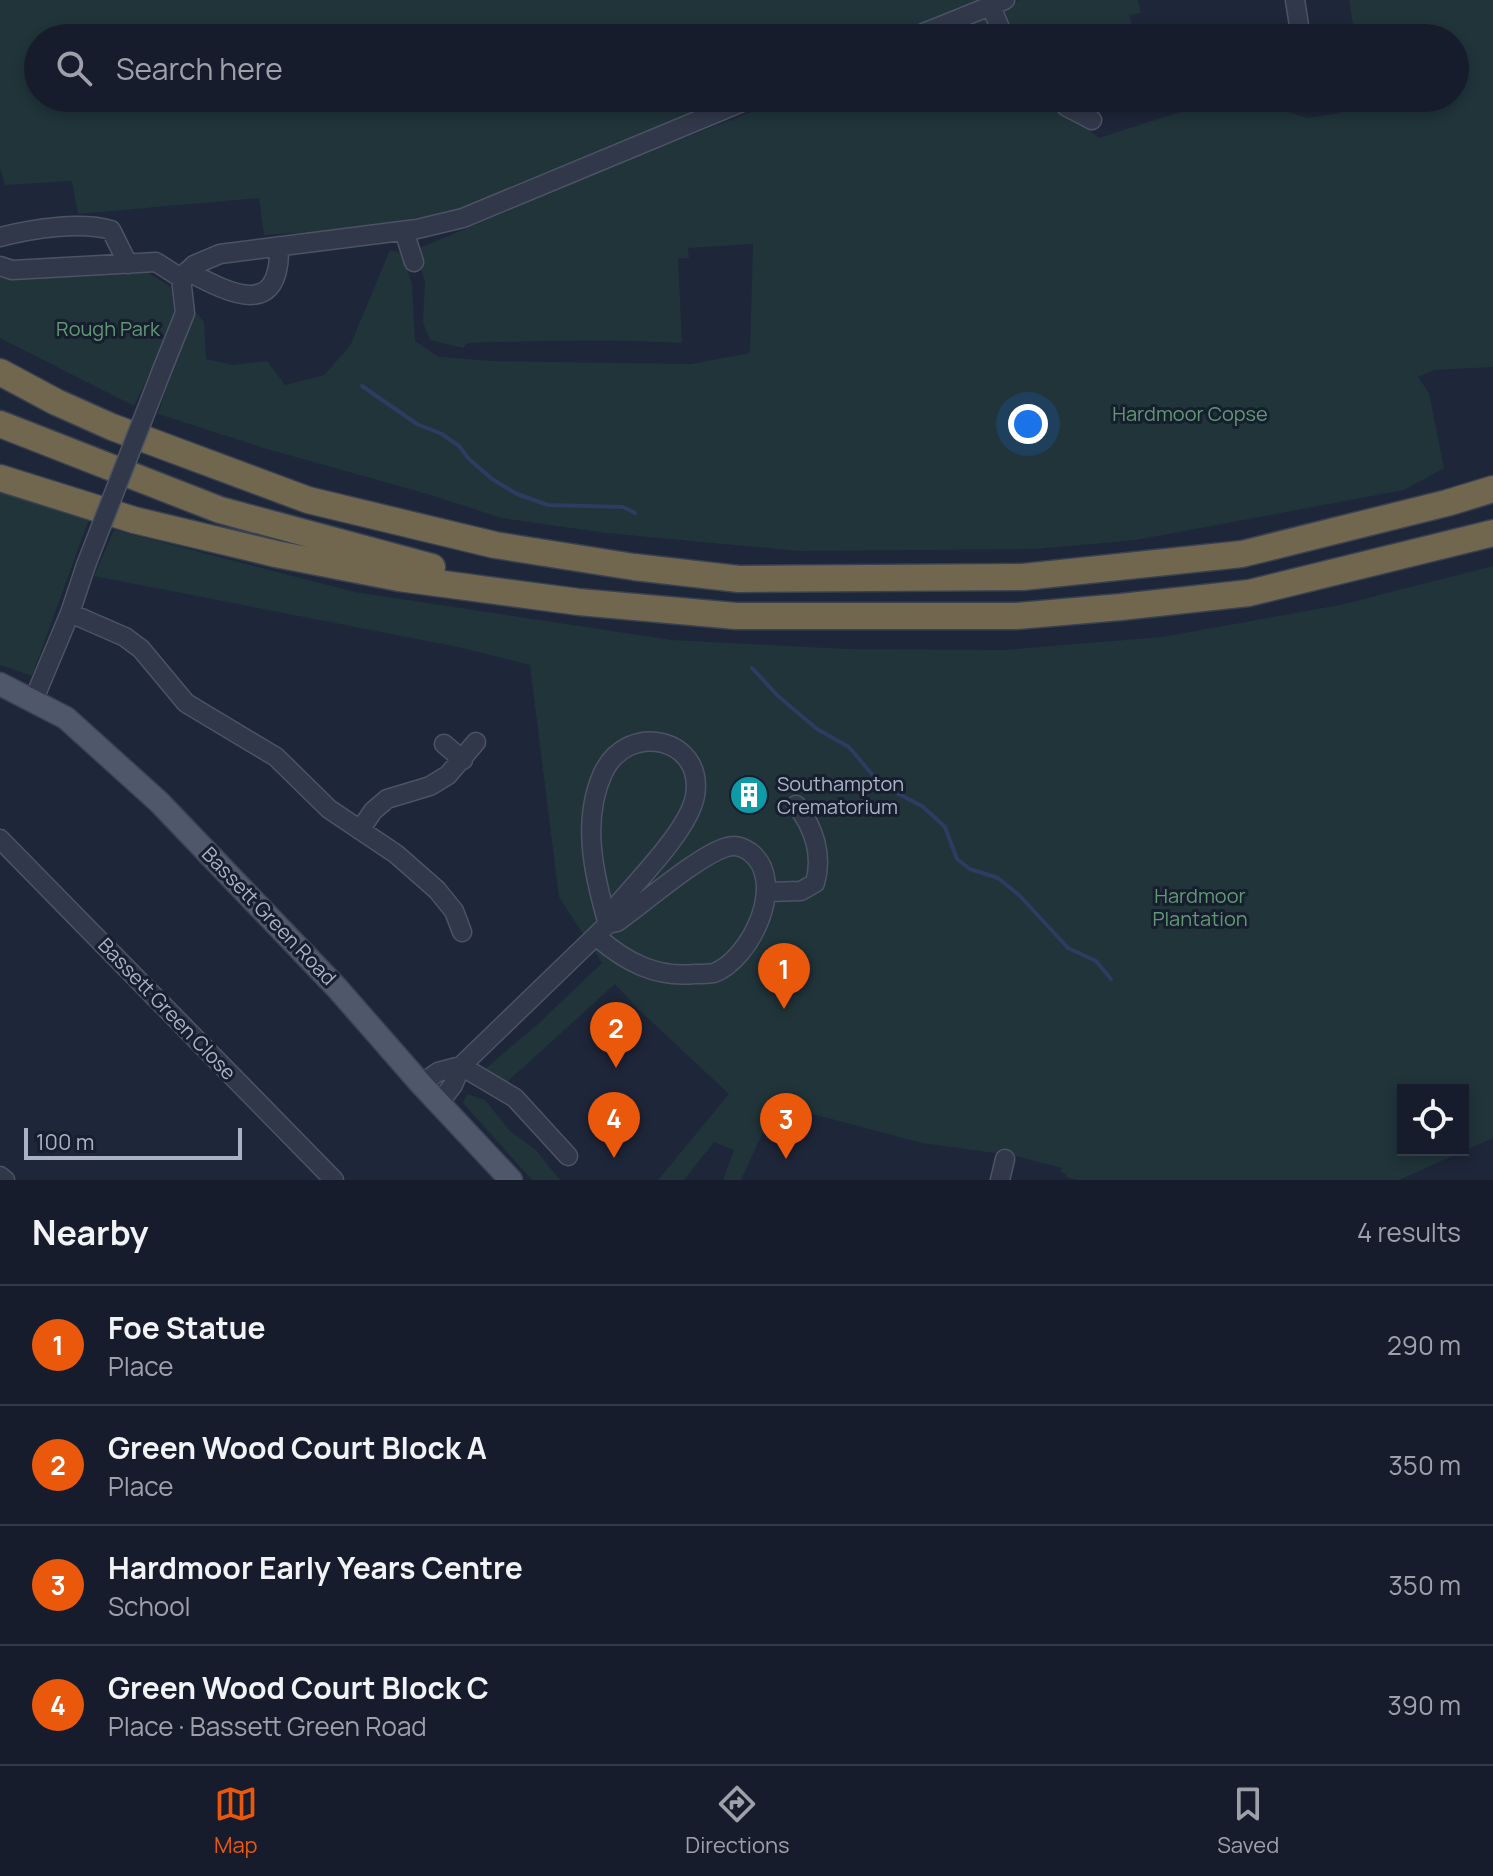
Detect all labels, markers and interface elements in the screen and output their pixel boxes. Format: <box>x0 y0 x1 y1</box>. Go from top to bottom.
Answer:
search box <box>24 24 1469 112</box>
icon: search <box>52 46 96 90</box>
text: Search here <box>116 48 283 89</box>
park label: Rough Park <box>56 315 161 342</box>
park label: Hardmoor Copse <box>1112 400 1268 427</box>
your location <box>1008 404 1048 444</box>
place label: Southampton Crematorium <box>777 770 904 820</box>
building icon: Southampton Crematorium <box>728 774 770 816</box>
street label: Bassett Green Road <box>196 841 342 991</box>
park label: Hardmoor Plantation <box>1152 882 1248 932</box>
street label: Bassett Green Close <box>92 932 242 1086</box>
pin: 1 <box>758 943 810 1009</box>
pin: 2 <box>590 1002 642 1068</box>
map controls <box>1397 1084 1469 1156</box>
button: locate <box>1397 1084 1469 1156</box>
pin: 4 <box>588 1092 640 1158</box>
pin: 3 <box>760 1093 812 1159</box>
scale bar <box>24 1124 242 1160</box>
text: 100 m <box>36 1127 94 1157</box>
text: Nearby <box>32 1209 148 1255</box>
text: 4 results <box>1357 1214 1461 1250</box>
text: Foe Statue <box>108 1307 266 1348</box>
text: 1 <box>52 1327 64 1363</box>
text: 290 m <box>1387 1327 1461 1363</box>
text: Place <box>108 1348 173 1384</box>
text: Green Wood Court Block A <box>108 1427 487 1468</box>
text: 2 <box>50 1447 66 1483</box>
text: 350 m <box>1388 1447 1461 1483</box>
text: Place <box>108 1468 173 1504</box>
text: Hardmoor Early Years Centre <box>108 1547 523 1588</box>
text: 3 <box>50 1567 66 1603</box>
text: 350 m <box>1388 1567 1461 1603</box>
text: School <box>108 1588 191 1624</box>
text: Green Wood Court Block C <box>108 1667 489 1708</box>
text: 4 <box>50 1687 66 1723</box>
text: 390 m <box>1387 1687 1461 1723</box>
text: Place · Bassett Green Road <box>108 1708 427 1744</box>
tab: Map <box>214 1782 258 1860</box>
tab: Directions <box>685 1782 790 1860</box>
tab: Saved <box>1217 1782 1279 1860</box>

